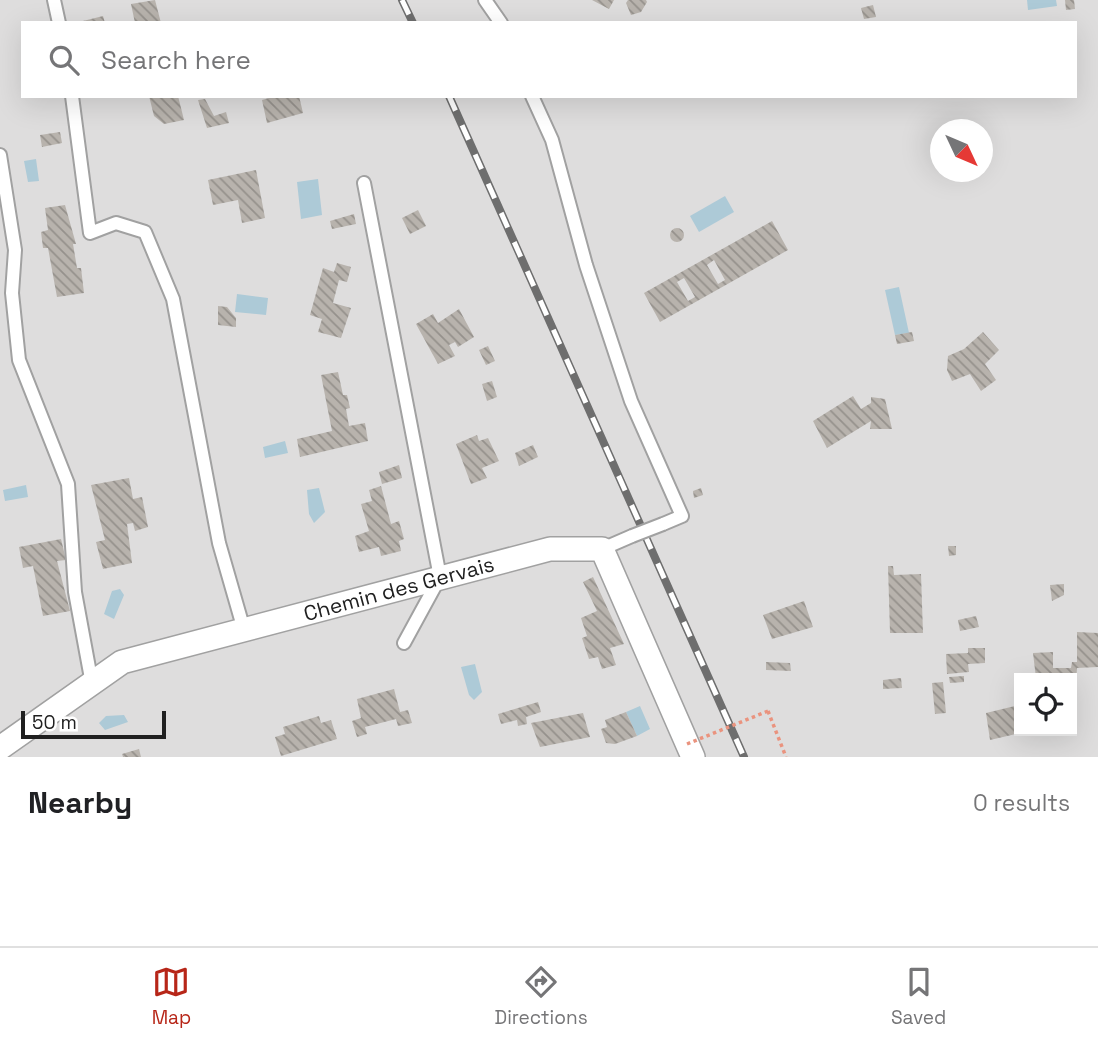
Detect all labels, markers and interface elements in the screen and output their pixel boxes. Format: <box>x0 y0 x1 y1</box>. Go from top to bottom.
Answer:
search box <box>21 21 1077 98</box>
icon: search <box>45 41 83 79</box>
text: Search here <box>101 43 251 77</box>
north arrow <box>930 119 993 182</box>
street label: Chemin des Gervais <box>301 550 497 627</box>
map controls <box>1014 673 1077 736</box>
button: locate <box>1014 673 1077 736</box>
scale bar <box>21 708 166 740</box>
text: 50 m <box>32 710 77 735</box>
text: Nearby <box>28 783 132 822</box>
text: 0 results <box>973 788 1070 818</box>
tab: Map <box>152 963 191 1030</box>
tab: Directions <box>495 963 588 1030</box>
tab: Saved <box>891 963 946 1030</box>

